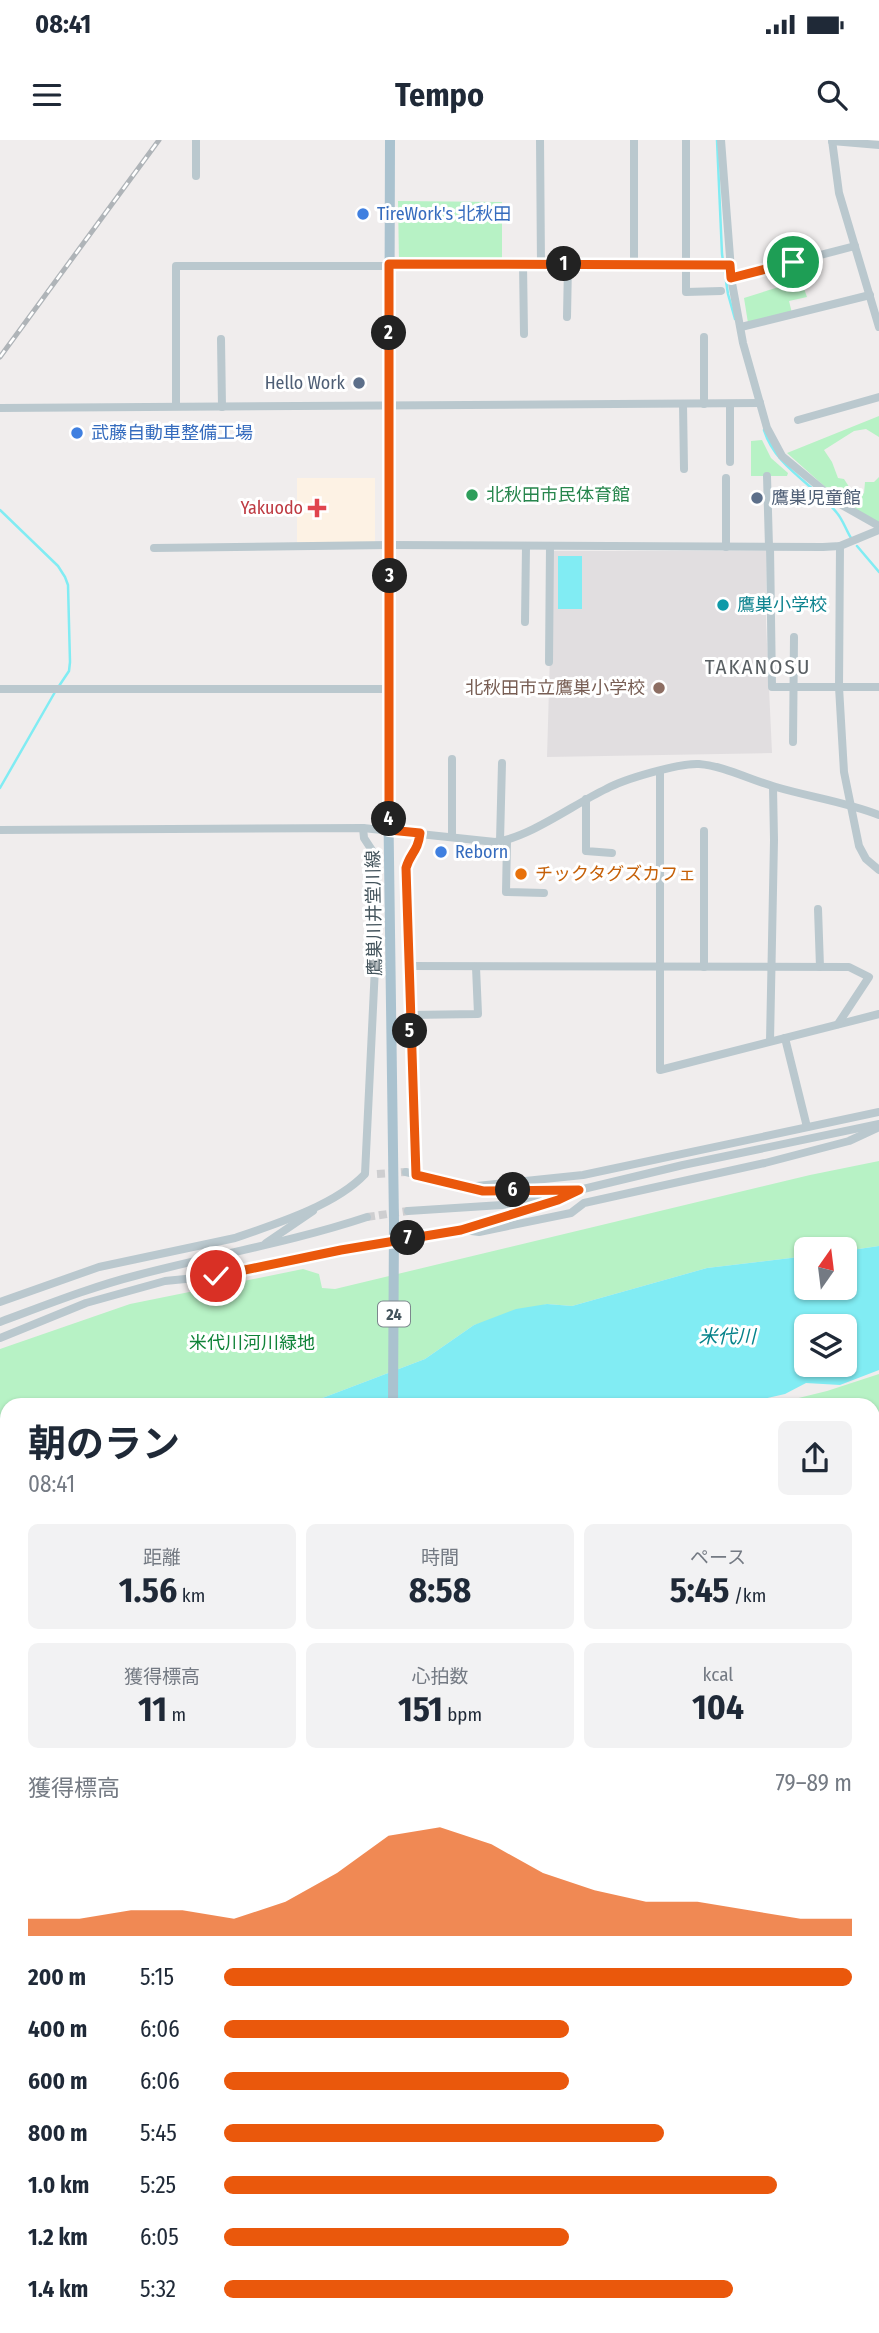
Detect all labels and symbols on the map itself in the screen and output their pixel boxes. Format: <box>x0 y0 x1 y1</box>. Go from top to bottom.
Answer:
place label: TireWork's 北秋田 <box>377 203 511 225</box>
marker: TireWork's 北秋田 <box>355 206 371 222</box>
pin <box>763 232 823 292</box>
pin: 1 <box>546 246 582 282</box>
pin: 2 <box>372 316 406 350</box>
place label: Hello Work <box>265 372 346 394</box>
marker: Hello Work <box>351 375 367 391</box>
place label: 武藤自動車整備工場 <box>91 422 253 444</box>
marker: 武藤自動車整備工場 <box>69 425 85 441</box>
place label: 北秋田市民体育館 <box>486 484 630 506</box>
marker: 北秋田市民体育館 <box>464 487 480 503</box>
place label: 鷹巣児童館 <box>771 487 861 509</box>
marker: 鷹巣児童館 <box>749 490 765 506</box>
place label: Yakuodo <box>240 497 303 519</box>
marker: Yakuodo <box>309 500 325 516</box>
pin: 3 <box>372 558 408 593</box>
place label: 鷹巣小学校 <box>737 594 827 616</box>
marker: 鷹巣小学校 <box>715 597 731 613</box>
district label: TAKANOSU <box>705 654 811 680</box>
place label: 北秋田市立鷹巣小学校 <box>465 677 645 699</box>
marker: 北秋田市立鷹巣小学校 <box>651 680 667 696</box>
pin: 4 <box>372 802 406 836</box>
place label: Reborn <box>455 841 508 863</box>
marker: Reborn <box>433 844 449 860</box>
street label: 鷹巣川井堂川線 <box>362 850 386 976</box>
place label: チックタグズカフェ <box>535 863 696 885</box>
marker: チックタグズカフェ <box>513 866 529 882</box>
pin: 5 <box>392 1014 428 1048</box>
pin: 6 <box>496 1172 530 1208</box>
pin: 7 <box>390 1220 426 1256</box>
north arrow <box>794 1237 858 1300</box>
pin <box>186 1246 246 1306</box>
road number: 24 <box>378 1302 410 1326</box>
water label: 米代川 <box>698 1325 757 1348</box>
park label: 米代川河川緑地 <box>189 1332 315 1354</box>

